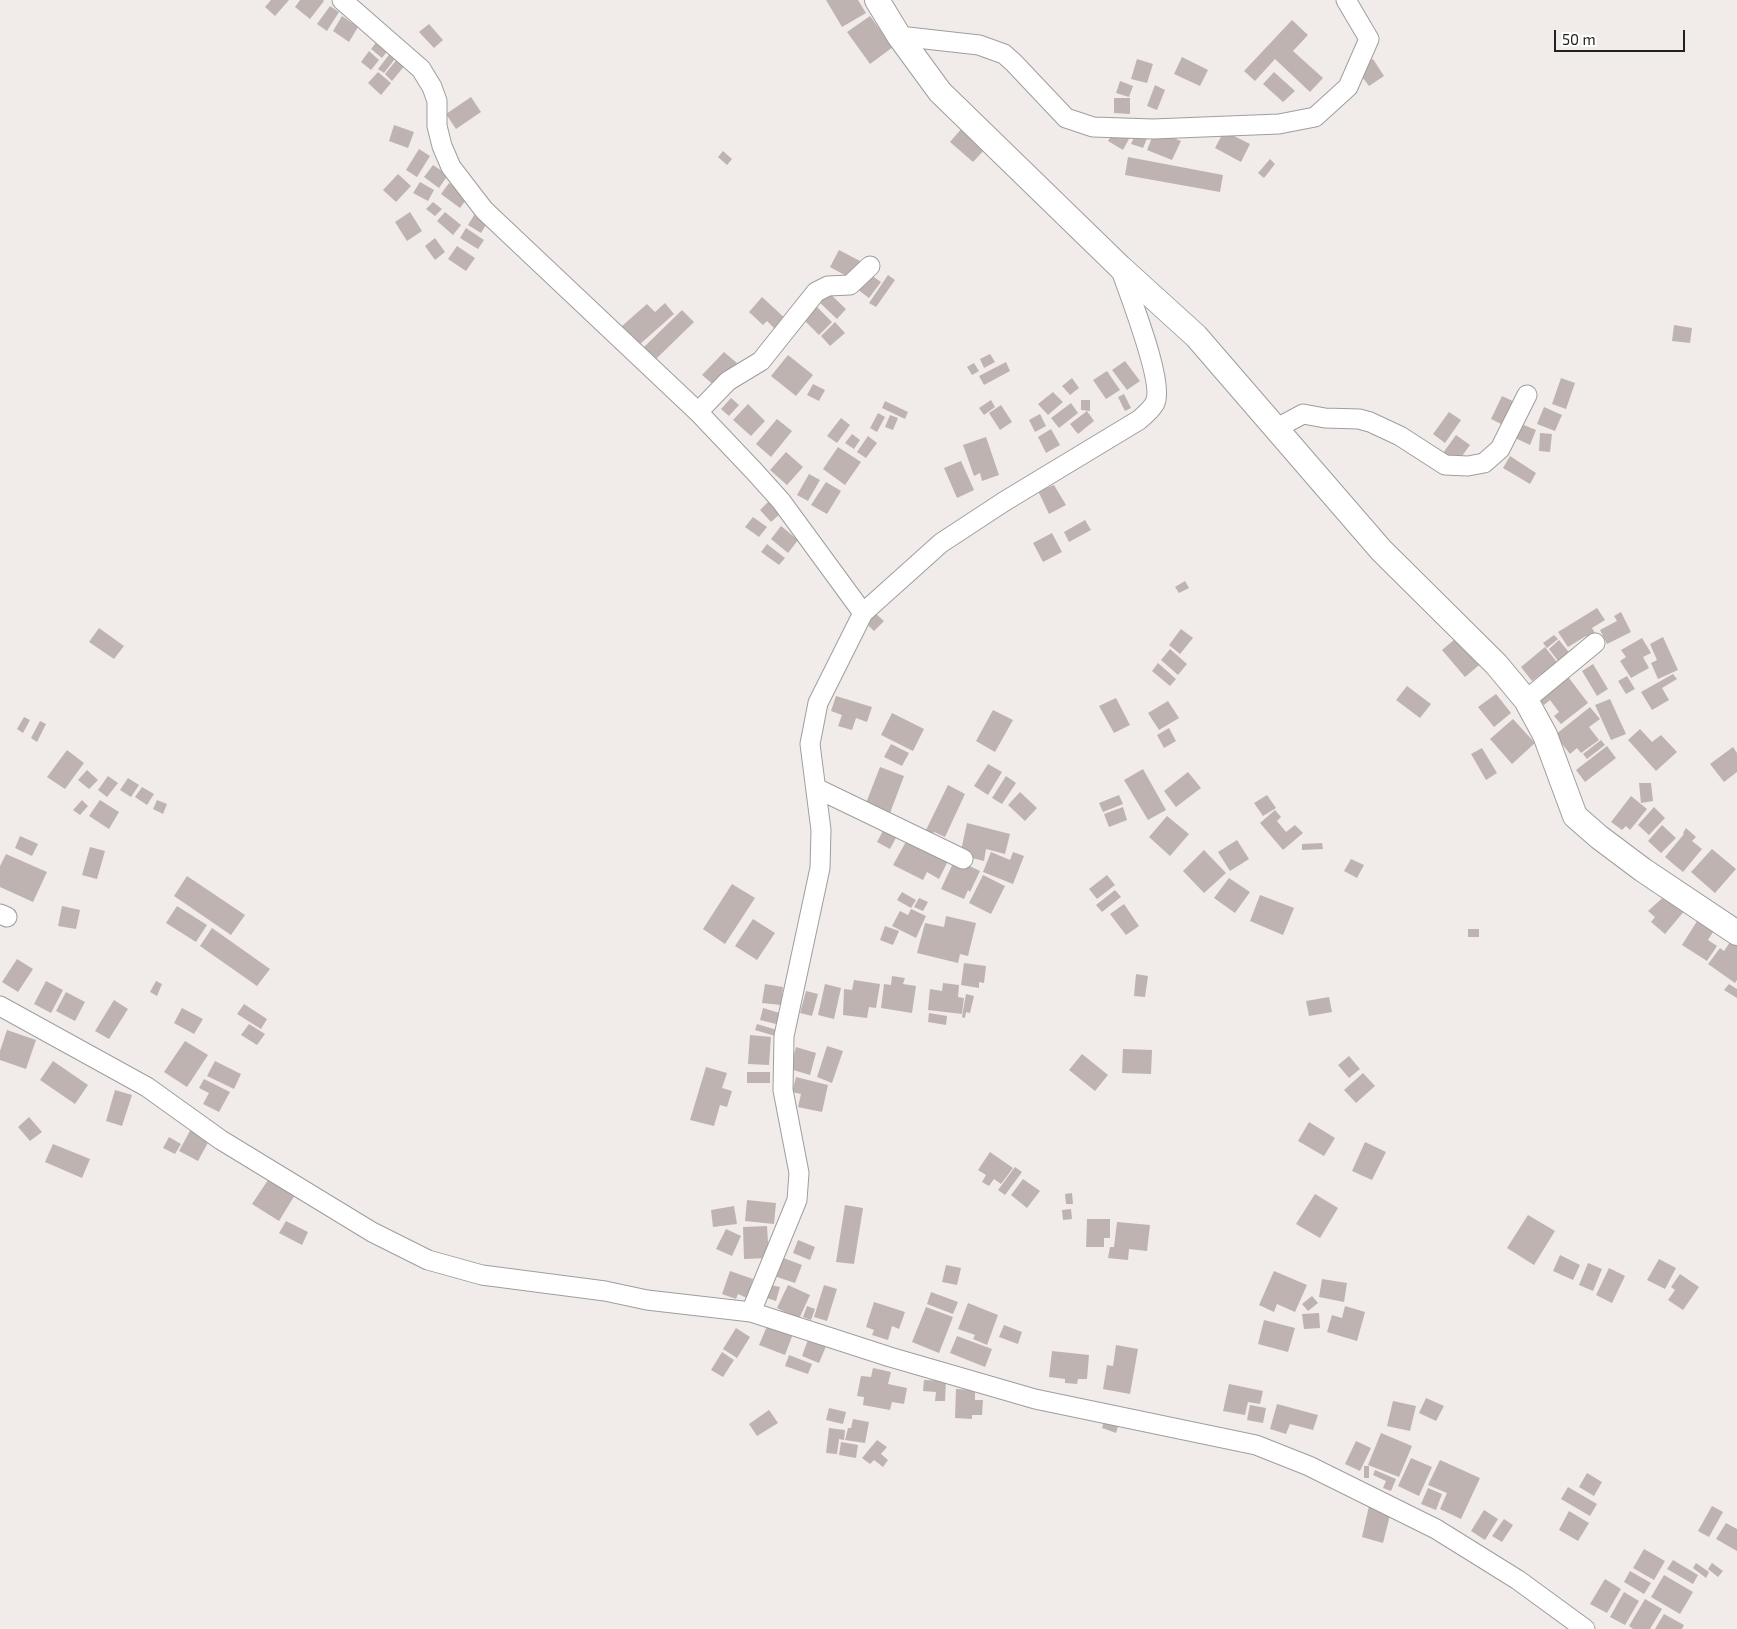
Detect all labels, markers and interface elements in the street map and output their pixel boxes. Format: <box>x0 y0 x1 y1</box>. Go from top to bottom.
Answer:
scale bar <box>1557 20 1688 52</box>
text: 50 m <box>1562 30 1596 48</box>

